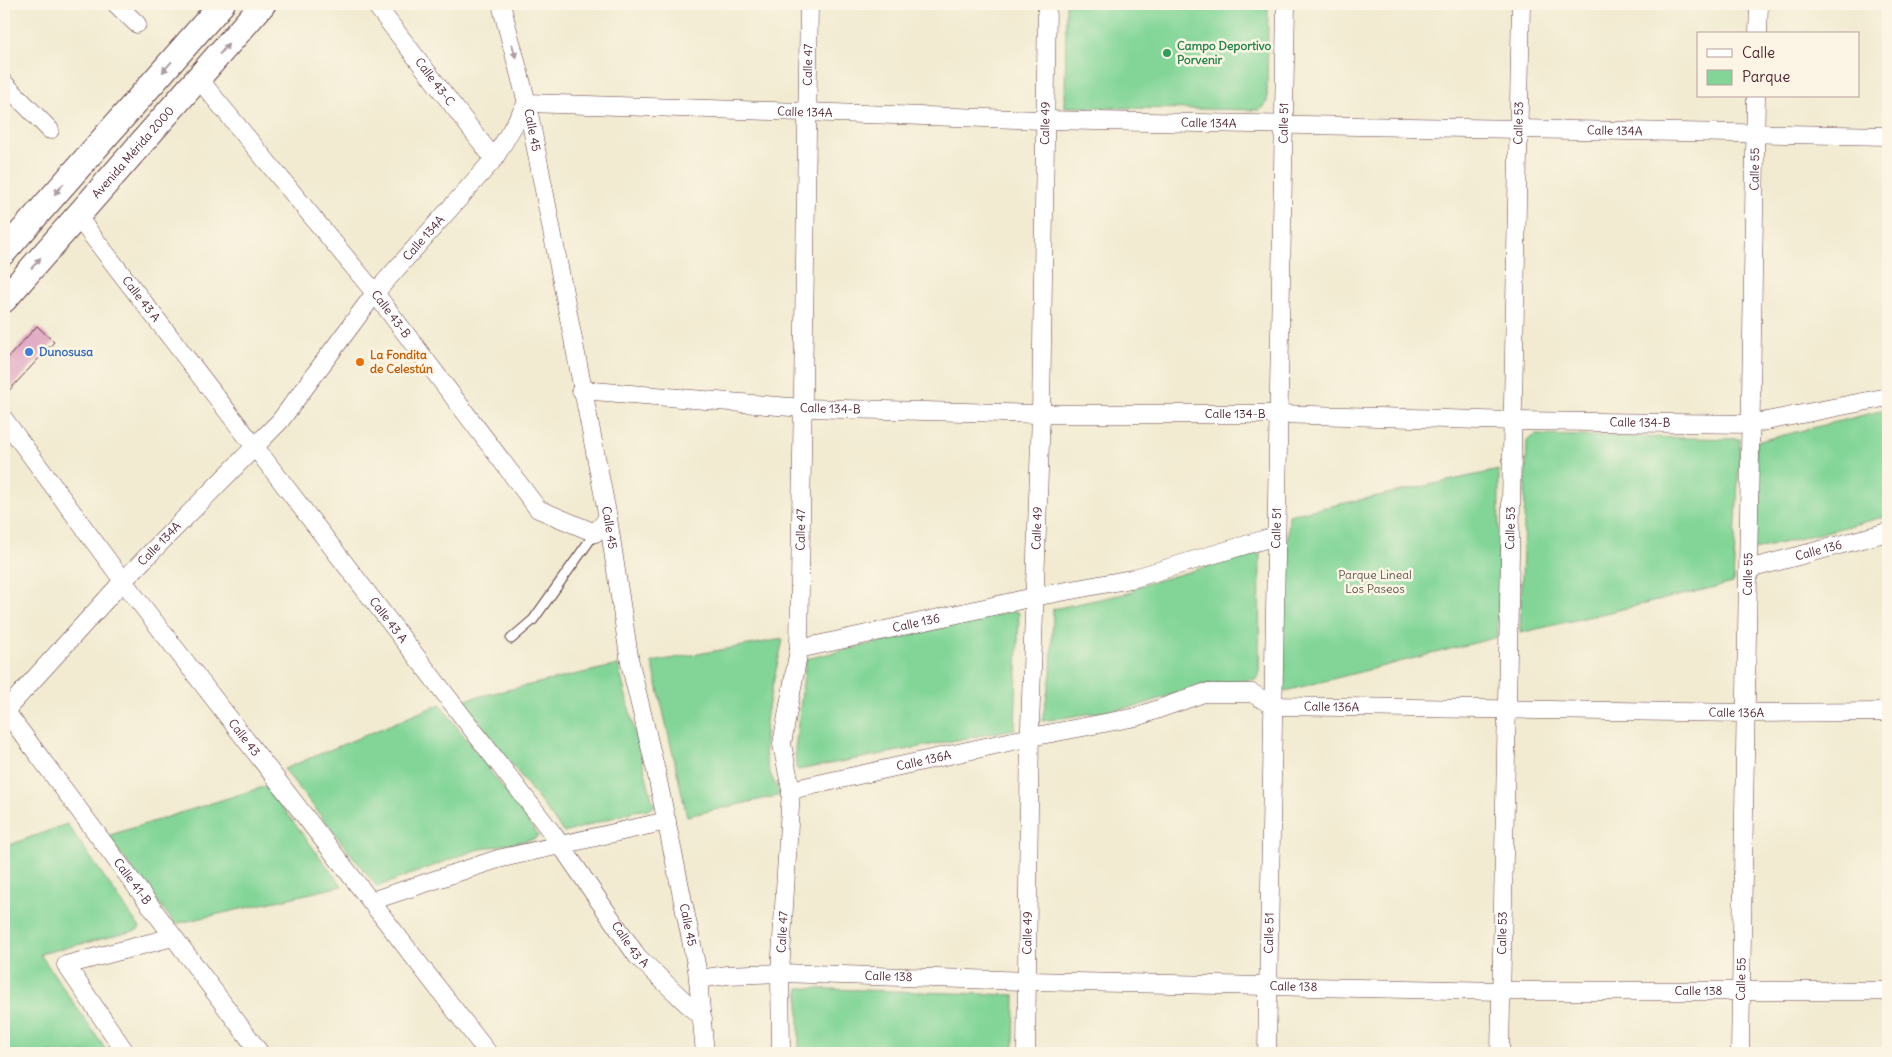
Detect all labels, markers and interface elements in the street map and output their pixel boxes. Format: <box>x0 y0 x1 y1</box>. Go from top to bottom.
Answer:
legend <box>1697 32 1860 98</box>
place label: Campo Deportivo Porvenir <box>1177 38 1272 67</box>
one-way arrow <box>218 42 229 55</box>
one-way arrow <box>510 43 518 58</box>
street label: Calle 47 <box>800 43 815 86</box>
text: Calle <box>1742 43 1775 62</box>
marker: Campo Deportivo Porvenir <box>1161 47 1173 59</box>
street label: Calle 43-C <box>412 55 458 108</box>
one-way arrow <box>161 60 173 72</box>
text: Parque <box>1742 67 1790 86</box>
street label: Calle 49 <box>1037 101 1053 145</box>
street label: Calle 53 <box>1510 101 1526 145</box>
street label: Calle 51 <box>1275 102 1291 144</box>
street label: Avenida Mérida 2000 <box>88 103 177 201</box>
street label: Calle 134A <box>777 103 833 120</box>
street label: Calle 45 <box>521 107 544 153</box>
street label: Calle 134A <box>1181 115 1237 131</box>
street label: Calle 134A <box>1587 122 1643 138</box>
street label: Calle 55 <box>1746 147 1762 191</box>
one-way arrow <box>54 182 65 195</box>
street label: Calle 134A <box>399 212 448 264</box>
one-way arrow <box>30 257 41 269</box>
street label: Calle 43 A <box>119 273 164 325</box>
street label: Calle 43-B <box>368 287 414 341</box>
place label: Dunosusa <box>39 344 93 359</box>
marker: Dunosusa <box>23 346 35 358</box>
place label: La Fondita de Celestún <box>370 347 433 376</box>
marker: La Fondita de Celestún <box>354 356 366 368</box>
street label: Calle 134-B <box>800 400 861 416</box>
street label: Calle 134-B <box>1205 406 1266 421</box>
street label: Calle 134-B <box>1610 414 1671 430</box>
street label: Calle 45 <box>599 505 621 550</box>
street label: Calle 49 <box>1028 506 1045 550</box>
street label: Calle 53 <box>1502 506 1518 550</box>
street label: Calle 51 <box>1268 507 1284 549</box>
street label: Calle 47 <box>793 508 808 551</box>
street label: Calle 134A <box>134 518 184 569</box>
street label: Calle 136 <box>1793 537 1844 563</box>
street label: Calle 55 <box>1740 552 1755 596</box>
park label: Parque Lineal Los Paseos <box>1338 567 1412 596</box>
street label: Calle 43 A <box>366 594 411 646</box>
street label: Calle 136 <box>891 610 941 635</box>
street label: Calle 136A <box>1304 698 1360 714</box>
street label: Calle 136A <box>1709 704 1765 720</box>
street label: Calle 43 <box>225 716 264 759</box>
street label: Calle 136A <box>895 747 953 774</box>
street label: Calle 41-B <box>111 855 155 907</box>
street label: Calle 45 <box>677 902 700 947</box>
street label: Calle 47 <box>773 910 791 954</box>
street label: Calle 49 <box>1019 911 1035 955</box>
street label: Calle 53 <box>1494 911 1510 955</box>
street label: Calle 51 <box>1261 912 1277 954</box>
street label: Calle 43 A <box>609 918 653 971</box>
street label: Calle 55 <box>1733 957 1749 1001</box>
street label: Calle 138 <box>864 968 913 984</box>
street label: Calle 138 <box>1269 978 1318 994</box>
street label: Calle 138 <box>1674 983 1722 998</box>

